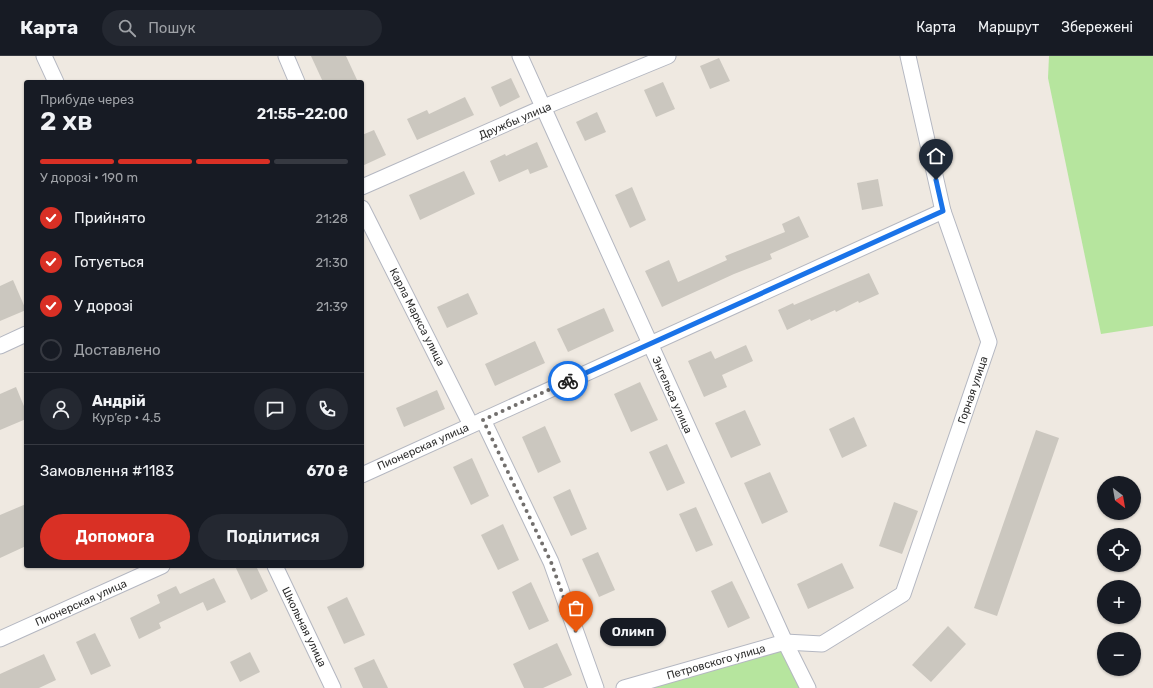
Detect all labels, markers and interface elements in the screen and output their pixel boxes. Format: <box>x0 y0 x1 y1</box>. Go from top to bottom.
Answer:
search box <box>102 10 382 46</box>
text: Карта <box>20 16 78 39</box>
icon: search <box>116 17 138 39</box>
text: Пошук <box>148 19 196 37</box>
text: Карта <box>916 19 956 36</box>
text: Маршрут <box>978 19 1039 36</box>
text: Збережені <box>1061 19 1133 36</box>
text: Прибуде через <box>40 92 134 107</box>
street label: Дружбы улица <box>477 100 553 142</box>
text: 21:55–22:00 <box>257 105 348 123</box>
text: 2 хв <box>40 106 93 137</box>
pin <box>919 139 953 180</box>
icon: home <box>925 145 947 167</box>
text: У дорозі · 190 m <box>40 170 138 185</box>
icon: check <box>40 207 62 229</box>
text: Прийнято <box>74 209 146 227</box>
text: 21:28 <box>316 211 348 226</box>
icon: check <box>40 251 62 273</box>
text: Готується <box>74 253 144 271</box>
text: 21:30 <box>315 255 348 270</box>
street label: Карла Маркса улица <box>387 266 447 368</box>
icon: check <box>40 295 62 317</box>
text: У дорозі <box>74 297 133 315</box>
text: 21:39 <box>316 299 348 314</box>
text: Доставлено <box>74 341 161 359</box>
street label: Энгельса улица <box>649 355 695 435</box>
street label: Горная улица <box>955 355 991 425</box>
courier <box>548 361 588 401</box>
icon: bike <box>557 370 579 392</box>
button: person <box>40 388 82 430</box>
button: chat <box>254 388 296 430</box>
button: phone <box>306 388 348 430</box>
text: Андрій <box>92 392 145 410</box>
text: Кур’єр · 4.5 <box>92 410 161 425</box>
street label: Пионерская улица <box>375 421 471 473</box>
text: Замовлення #1183 <box>40 462 174 480</box>
text: 670 ₴ <box>307 462 348 480</box>
north arrow <box>1097 476 1141 520</box>
map controls <box>1097 476 1141 676</box>
button: Допомога <box>40 514 190 560</box>
button: Поділитися <box>198 514 348 560</box>
button: locate <box>1097 528 1141 572</box>
street label: Пионерская улица <box>33 577 129 629</box>
button: + <box>1097 580 1141 624</box>
street label: Школьная улица <box>279 585 329 669</box>
pin <box>559 591 593 632</box>
icon: bag <box>565 597 587 619</box>
callout: Олимп <box>600 618 666 646</box>
text: Олимп <box>612 624 654 639</box>
button: − <box>1097 632 1141 676</box>
street label: Петровского улица <box>665 642 767 682</box>

